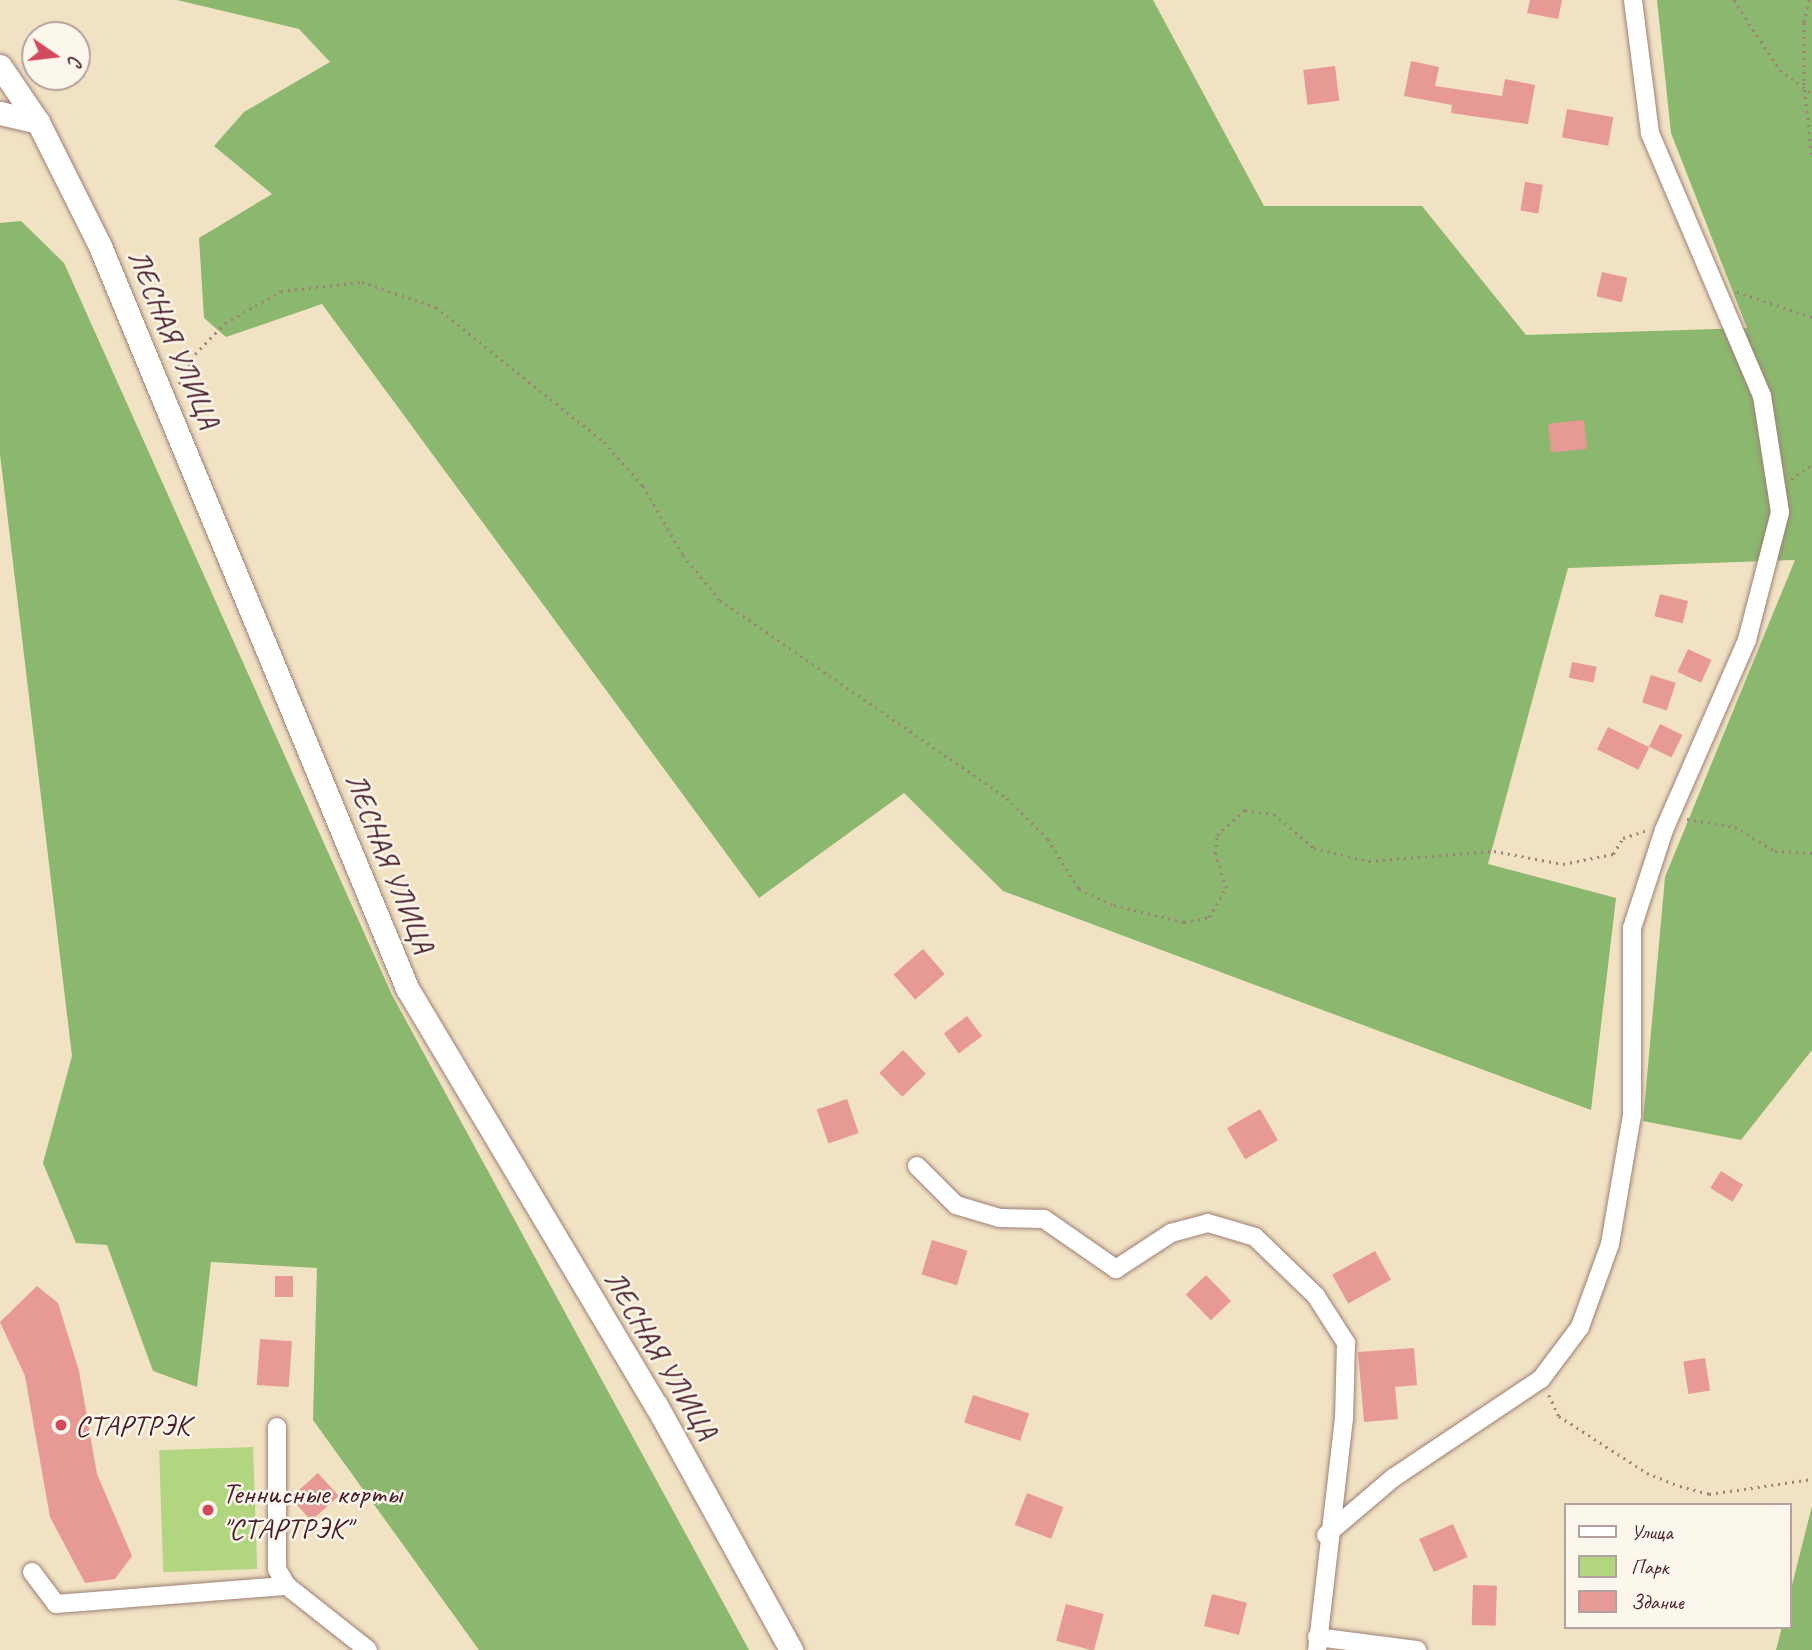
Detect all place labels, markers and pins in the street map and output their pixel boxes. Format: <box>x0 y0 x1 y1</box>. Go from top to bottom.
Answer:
place label: СТАРТРЭК <box>75 1407 190 1443</box>
marker: СТАРТРЭК <box>53 1417 69 1433</box>
place label: Теннисные корты "СТАРТРЭК" <box>222 1475 402 1546</box>
marker: Теннисные корты "СТАРТРЭК" <box>200 1502 216 1518</box>

